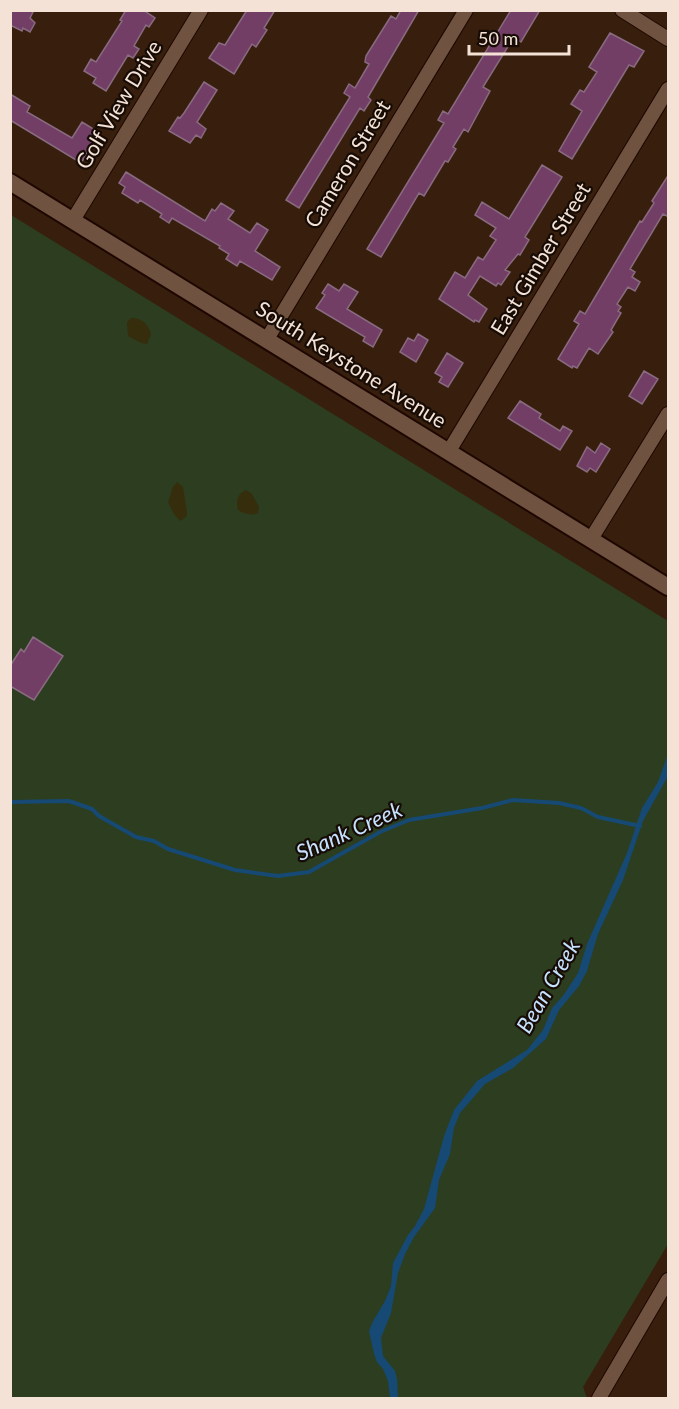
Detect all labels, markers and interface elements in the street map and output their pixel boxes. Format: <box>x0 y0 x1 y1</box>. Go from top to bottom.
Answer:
scale bar <box>469 18 570 56</box>
text: 50 m <box>478 27 518 49</box>
street label: Golf View Drive <box>70 35 166 173</box>
street label: Cameron Street <box>299 95 395 232</box>
street label: East Gimber Street <box>485 177 595 339</box>
street label: South Keystone Avenue <box>252 295 452 433</box>
water label: Shank Creek <box>292 795 407 866</box>
water label: Bean Creek <box>510 934 585 1037</box>

